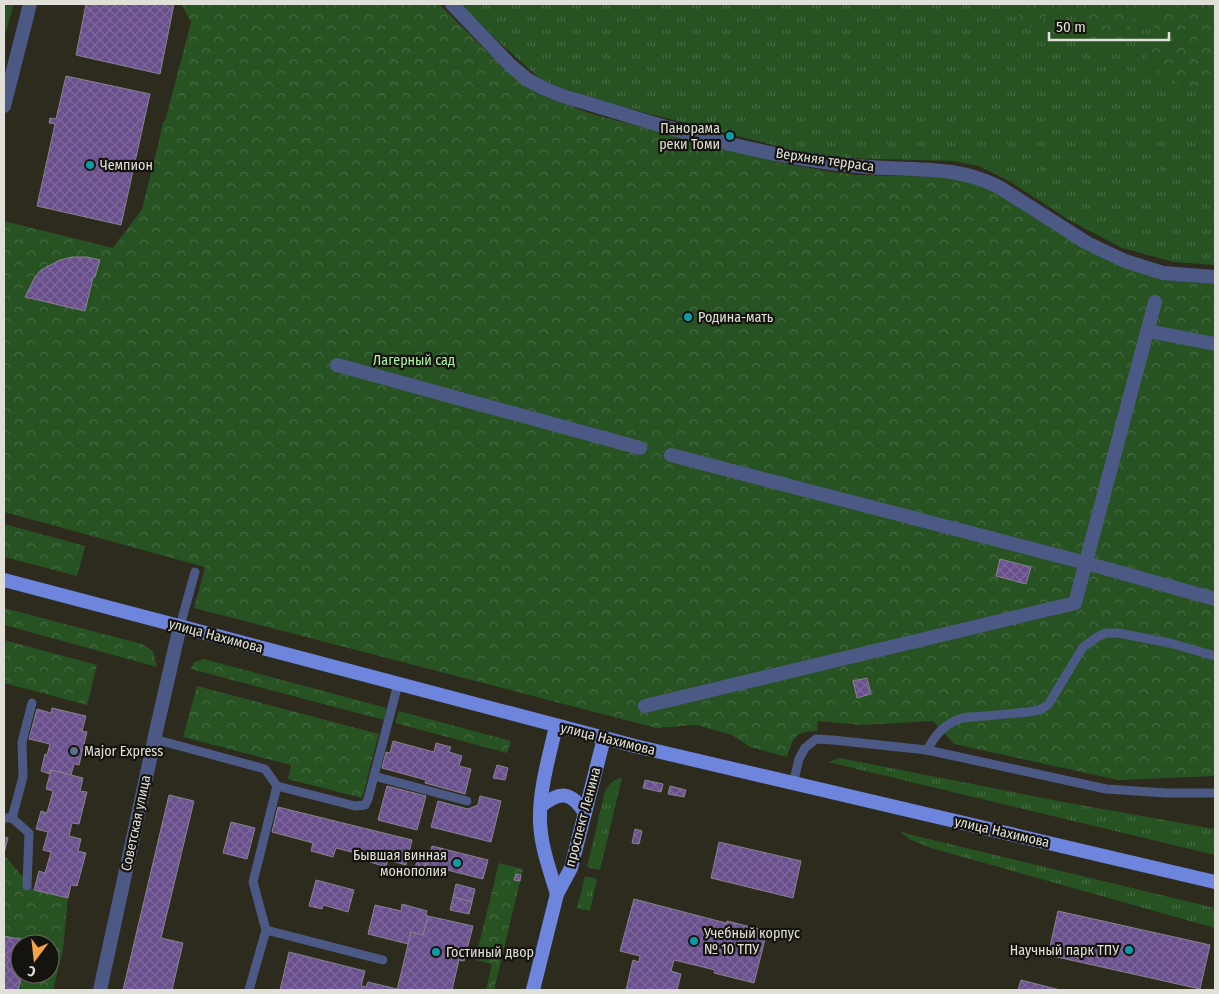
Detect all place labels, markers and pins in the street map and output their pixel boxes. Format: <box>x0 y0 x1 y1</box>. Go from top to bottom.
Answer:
place label: Панорама реки Томи <box>659 120 720 153</box>
marker: Панорама реки Томи <box>724 130 736 142</box>
place label: Чемпион <box>100 157 153 174</box>
marker: Чемпион <box>84 159 96 171</box>
place label: Родина-мать <box>698 309 774 326</box>
marker: Родина-мать <box>682 311 694 323</box>
place label: Major Express <box>84 743 163 760</box>
marker: Major Express <box>68 745 80 757</box>
place label: Бывшая винная монополия <box>353 847 447 880</box>
marker: Бывшая винная монополия <box>451 857 463 869</box>
place label: Учебный корпус № 10 ТПУ <box>703 925 800 958</box>
marker: Учебный корпус № 10 ТПУ <box>688 935 700 947</box>
place label: Научный парк ТПУ <box>1010 942 1119 959</box>
place label: Гостиный двор <box>446 944 534 961</box>
marker: Научный парк ТПУ <box>1123 944 1135 956</box>
marker: Гостиный двор <box>430 946 442 958</box>

